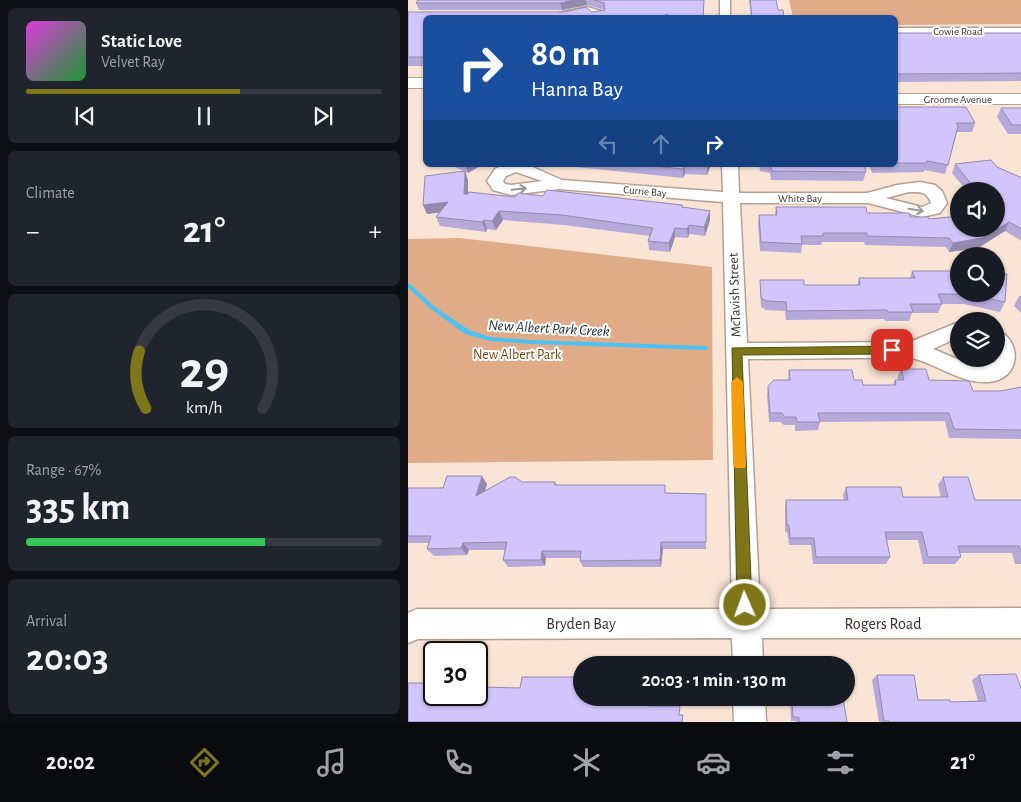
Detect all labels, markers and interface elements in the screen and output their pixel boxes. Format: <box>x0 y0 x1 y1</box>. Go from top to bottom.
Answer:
street label: Cowie Road <box>933 26 983 37</box>
text: Static Love <box>101 32 182 51</box>
icon: right <box>448 35 513 100</box>
text: 80 m <box>531 37 600 72</box>
text: Velvet Ray <box>101 54 165 70</box>
text: Hanna Bay <box>531 78 623 100</box>
street label: Groome Avenue <box>924 94 992 105</box>
icon: previous <box>71 102 99 130</box>
icon: pause <box>190 102 218 130</box>
icon: next <box>309 102 337 130</box>
icon: left <box>594 130 622 158</box>
icon: ahead <box>647 130 675 158</box>
icon: right <box>700 130 728 158</box>
map controls <box>950 182 1005 367</box>
button: sound <box>950 182 1005 237</box>
one-way arrow <box>511 184 527 194</box>
street label: Currie Bay <box>623 184 667 199</box>
text: Climate <box>26 185 75 201</box>
street label: White Bay <box>778 193 822 204</box>
one-way arrow <box>907 205 923 215</box>
text: 21° <box>183 212 225 250</box>
text: − <box>26 218 39 246</box>
text: + <box>369 218 382 246</box>
button: search <box>950 247 1005 302</box>
street label: McTavish Street <box>727 252 743 337</box>
button: layers <box>950 312 1005 367</box>
water label: New Albert Park Creek <box>488 318 610 339</box>
pin <box>871 329 913 371</box>
icon: arrive <box>878 336 906 364</box>
text: 29 <box>179 345 229 397</box>
park label: New Albert Park <box>473 348 562 362</box>
text: km/h <box>186 399 222 417</box>
text: Range · 67% <box>26 462 102 478</box>
text: 335 km <box>26 489 130 527</box>
position arrow <box>718 578 770 630</box>
text: Arrival <box>26 613 67 629</box>
street label: Bryden Bay <box>546 616 616 633</box>
street label: Rogers Road <box>845 616 921 632</box>
text: 20:03 <box>26 640 109 678</box>
speed limit sign: 30 <box>423 641 488 706</box>
text: 20:03 · 1 min · 130 m <box>642 671 786 690</box>
icon: directions <box>187 745 222 780</box>
icon: music <box>314 745 349 780</box>
icon: phone <box>441 745 476 780</box>
icon: climate <box>569 745 604 780</box>
icon: car <box>696 745 731 780</box>
icon: filters <box>823 745 858 780</box>
text: 20:02 <box>46 751 95 773</box>
text: 21° <box>950 751 975 773</box>

